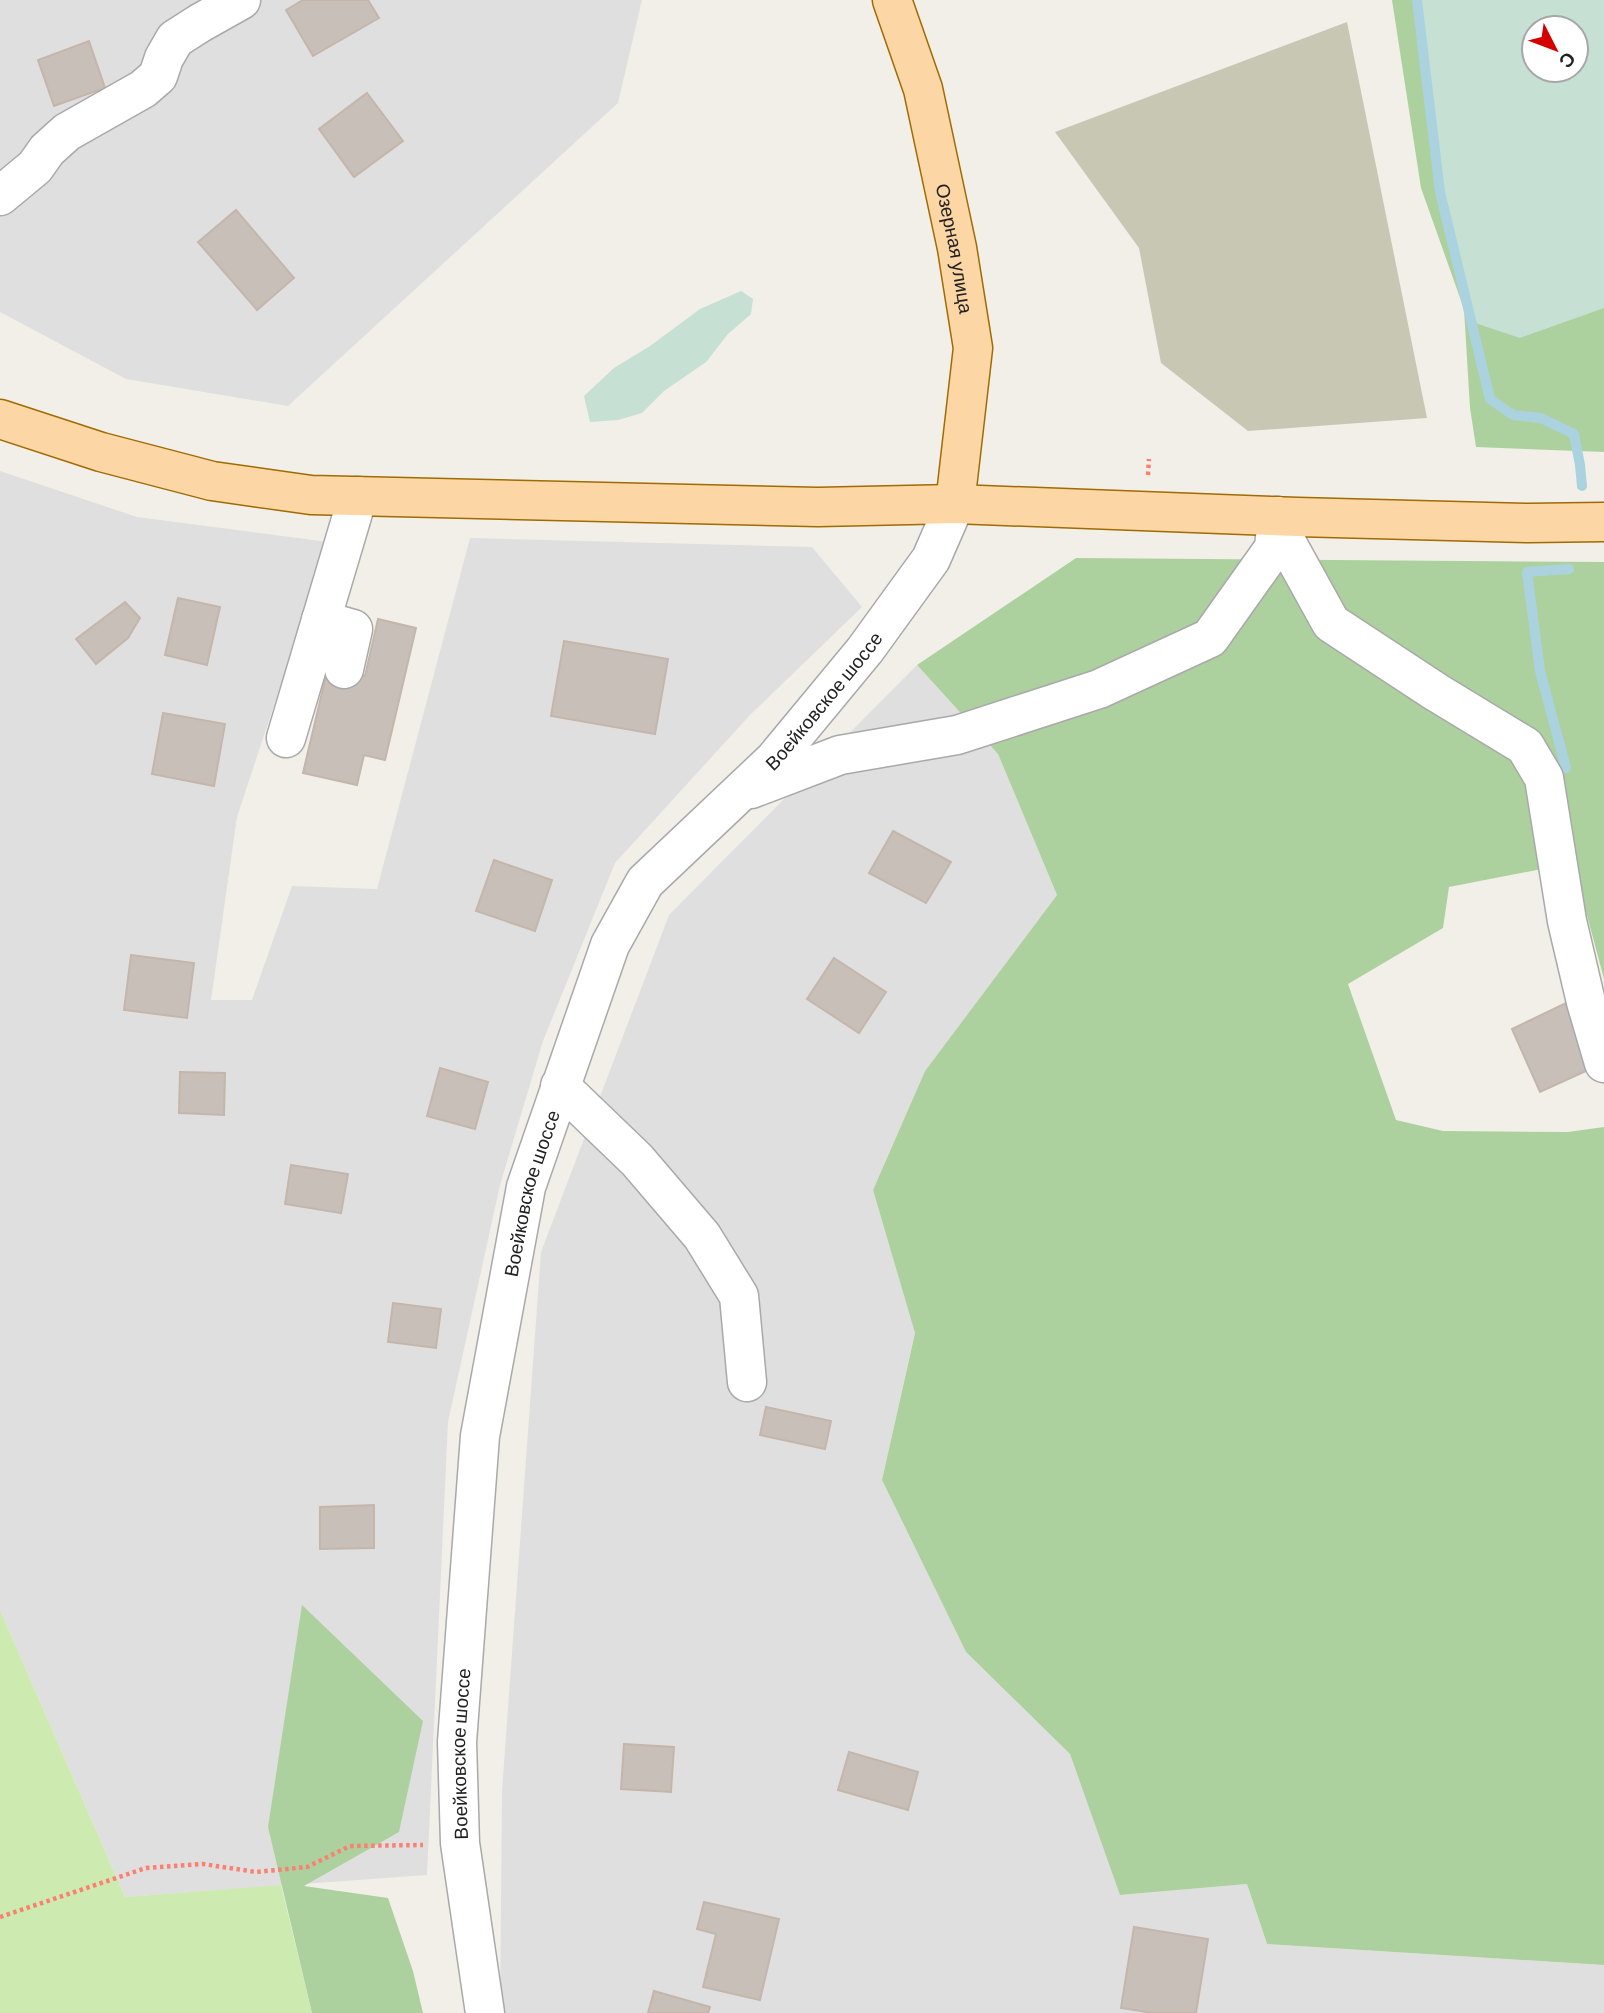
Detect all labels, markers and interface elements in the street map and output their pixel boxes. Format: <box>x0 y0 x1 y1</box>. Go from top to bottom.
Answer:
north arrow <box>1520 14 1590 84</box>
text: С <box>1555 48 1581 74</box>
street label: Озерная улица <box>932 181 979 316</box>
street label: Воейковское шоссе <box>760 627 886 774</box>
street label: Воейковское шоссе <box>498 1107 563 1278</box>
street label: Воейковское шоссе <box>445 1667 474 1840</box>

